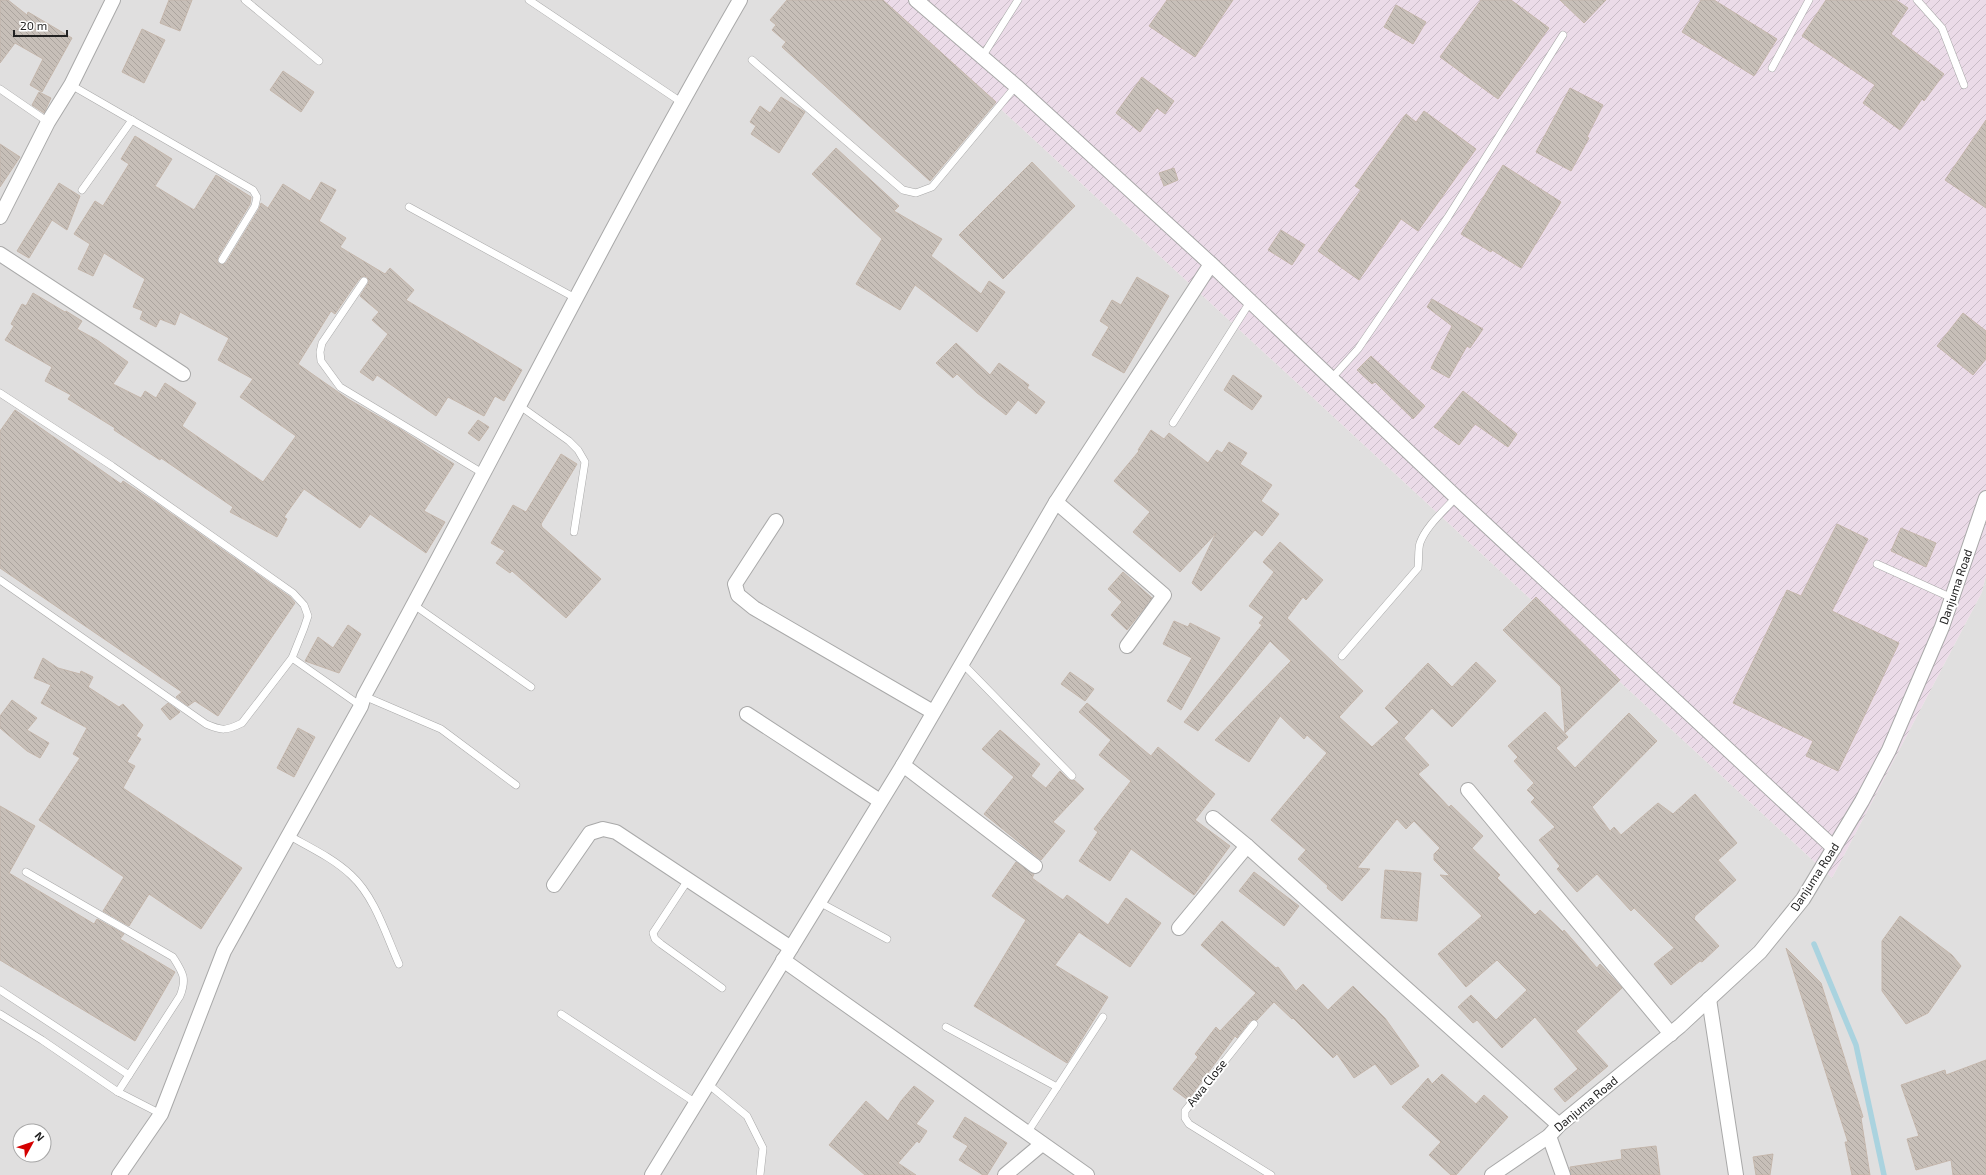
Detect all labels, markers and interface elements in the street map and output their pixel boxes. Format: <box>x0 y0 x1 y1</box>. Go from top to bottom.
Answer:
scale bar <box>14 12 67 38</box>
text: 20 m <box>20 18 47 32</box>
street label: Danjuma Road <box>1936 547 1975 627</box>
street label: Danjuma Road <box>1787 840 1842 914</box>
street label: Awa Close <box>1183 1056 1229 1109</box>
street label: Danjuma Road <box>1551 1073 1621 1135</box>
north arrow <box>12 1123 52 1163</box>
text: N <box>33 1129 48 1144</box>

